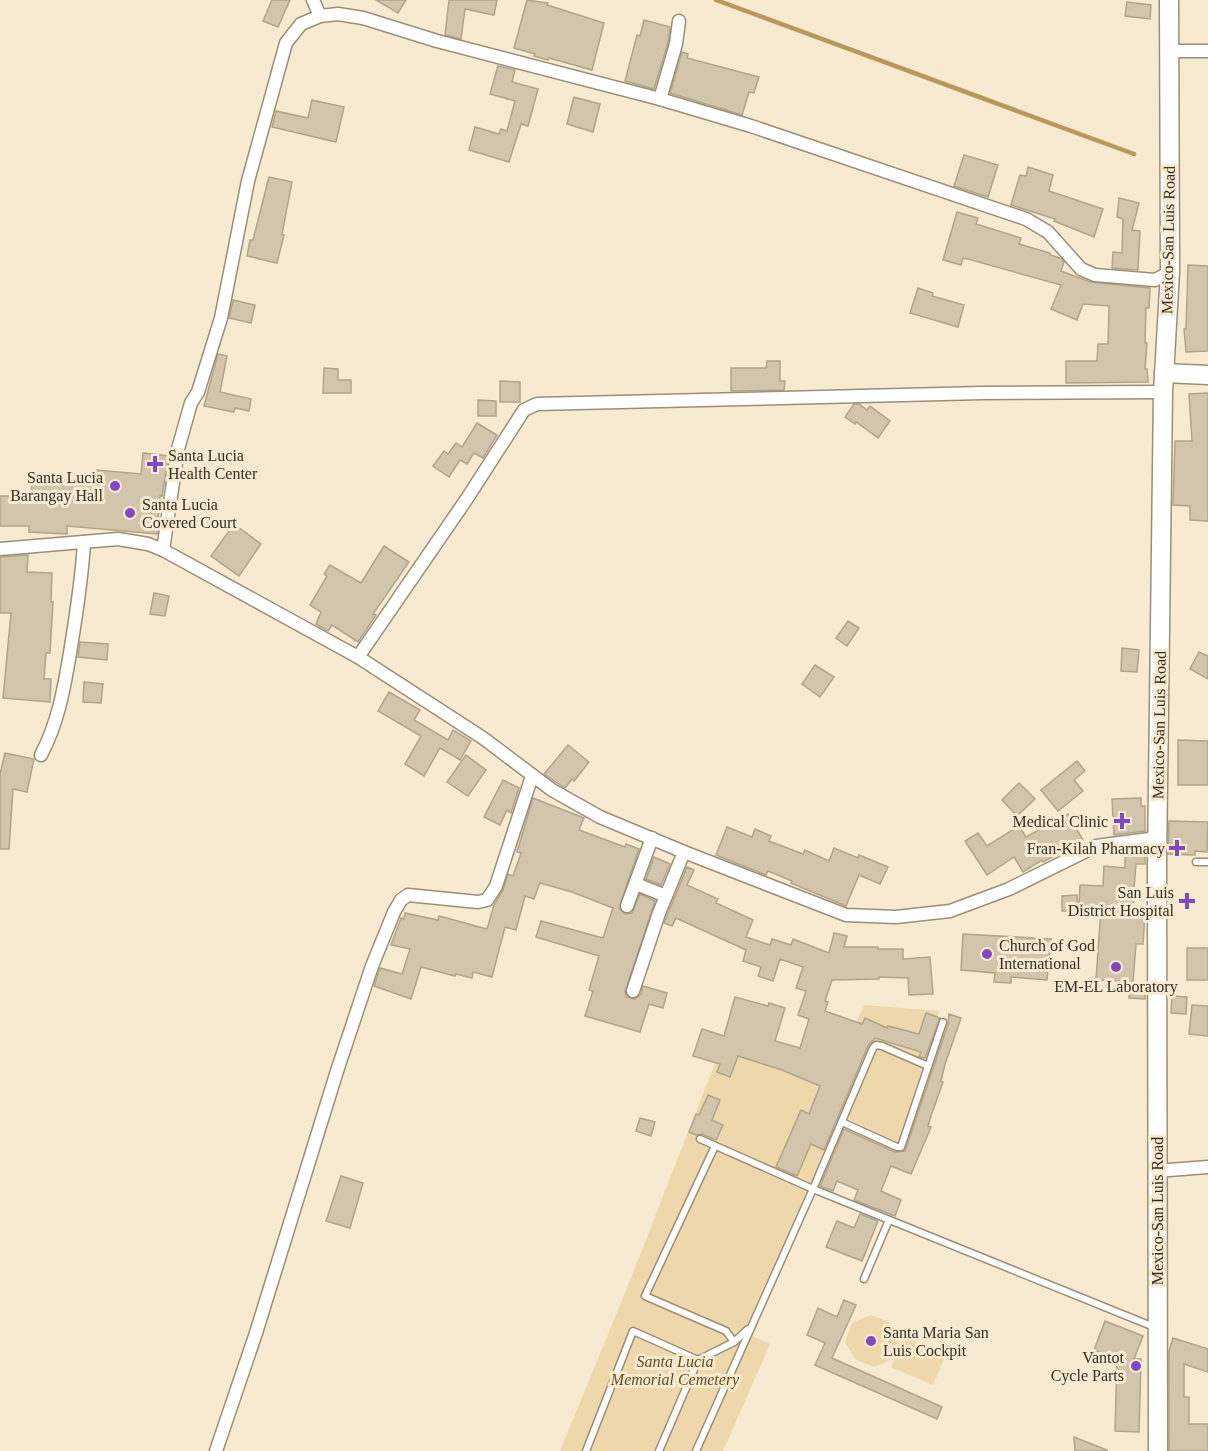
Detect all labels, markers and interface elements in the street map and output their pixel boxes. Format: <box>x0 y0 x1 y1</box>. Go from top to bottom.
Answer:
street label: Mexico-San Luis Road <box>1158 166 1178 314</box>
place label: Santa Lucia Health Center <box>168 447 258 482</box>
marker: Santa Lucia Health Center <box>146 455 164 473</box>
place label: Santa Lucia Barangay Hall <box>10 469 104 505</box>
marker: Santa Lucia Barangay Hall <box>108 479 122 493</box>
place label: Santa Lucia Covered Court <box>142 496 237 531</box>
marker: Santa Lucia Covered Court <box>123 506 137 520</box>
street label: Mexico-San Luis Road <box>1149 651 1169 799</box>
marker: Medical Clinic <box>1113 812 1131 830</box>
place label: Medical Clinic <box>1012 813 1108 830</box>
place label: Fran-Kilah Pharmacy <box>1027 840 1165 858</box>
marker: Fran-Kilah Pharmacy <box>1170 841 1184 855</box>
place label: San Luis District Hospital <box>1068 884 1175 920</box>
marker: San Luis District Hospital <box>1178 892 1196 910</box>
place label: Church of God International <box>999 937 1095 972</box>
marker: Church of God International <box>980 947 994 961</box>
marker: EM-EL Laboratory <box>1109 960 1123 974</box>
place label: EM-EL Laboratory <box>1054 978 1178 996</box>
street label: Mexico-San Luis Road <box>1149 1137 1166 1285</box>
place label: Santa Maria San Luis Cockpit <box>883 1324 989 1360</box>
marker: Santa Maria San Luis Cockpit <box>864 1334 878 1348</box>
place label: Vantot Cycle Parts <box>1051 1349 1125 1385</box>
park label: Santa Lucia Memorial Cemetery <box>610 1353 740 1389</box>
marker: Vantot Cycle Parts <box>1129 1359 1143 1373</box>

